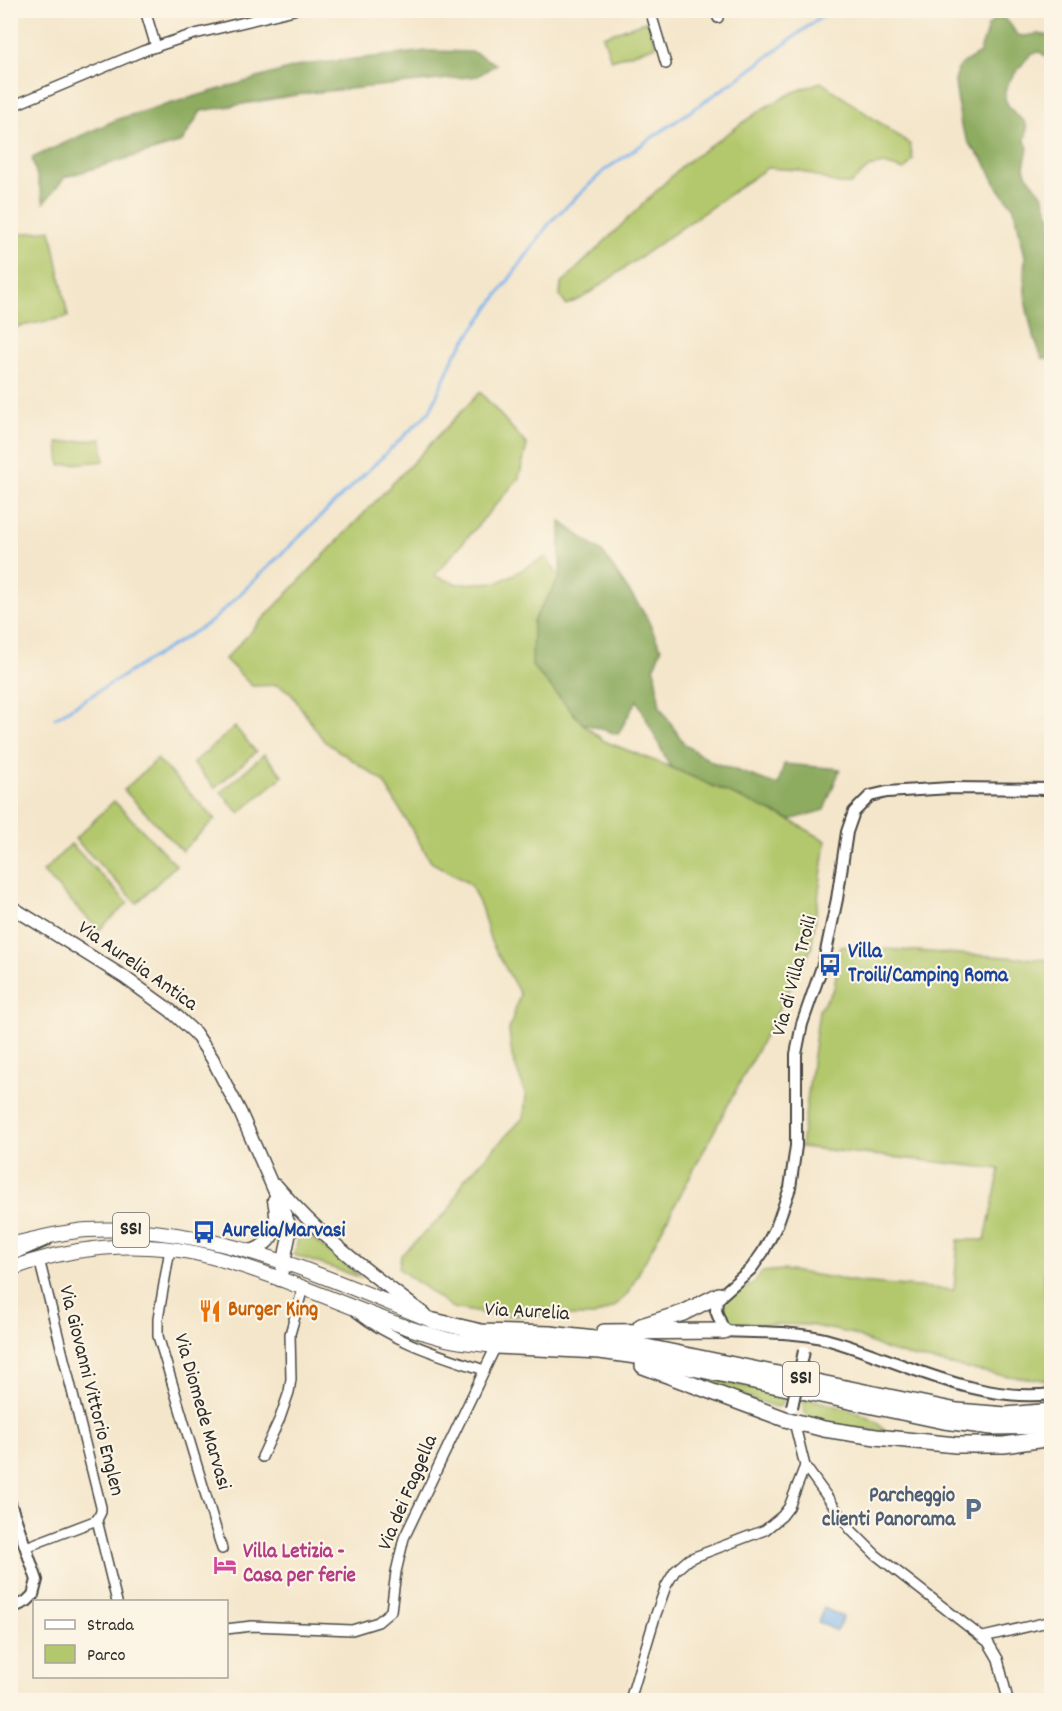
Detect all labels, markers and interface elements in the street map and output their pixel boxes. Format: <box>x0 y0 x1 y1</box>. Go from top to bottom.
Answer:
street label: Via di Villa Troili <box>765 912 827 1040</box>
street label: Via Aurelia Antica <box>71 914 204 1020</box>
place label: Villa Troili/Camping Roma <box>848 938 1009 992</box>
bus stop icon: Villa Troili/Camping Roma <box>817 952 843 978</box>
road number: SS1 <box>113 1213 149 1247</box>
place label: Aurelia/Marvasi <box>222 1217 346 1247</box>
bus stop icon: Aurelia/Marvasi <box>191 1219 217 1245</box>
street label: Via Giovanni Vittorio Englen <box>49 1283 131 1499</box>
place label: Burger King <box>228 1296 318 1326</box>
street label: Via Aurelia <box>484 1296 571 1330</box>
restaurant icon: Burger King <box>197 1298 223 1324</box>
street label: Via Diomede Marvasi <box>164 1330 238 1494</box>
road number: SS1 <box>783 1362 819 1396</box>
street label: Via dei Faggella <box>371 1429 447 1555</box>
place label: Parcheggio clienti Panorama <box>822 1482 956 1536</box>
parking icon: Parcheggio clienti Panorama <box>960 1496 986 1522</box>
place label: Villa Letizia - Casa per ferie <box>243 1538 356 1592</box>
hotel icon: Villa Letizia - Casa per ferie <box>212 1552 238 1578</box>
legend <box>33 1600 228 1678</box>
text: Strada <box>87 1614 134 1639</box>
text: Parco <box>87 1644 126 1669</box>

